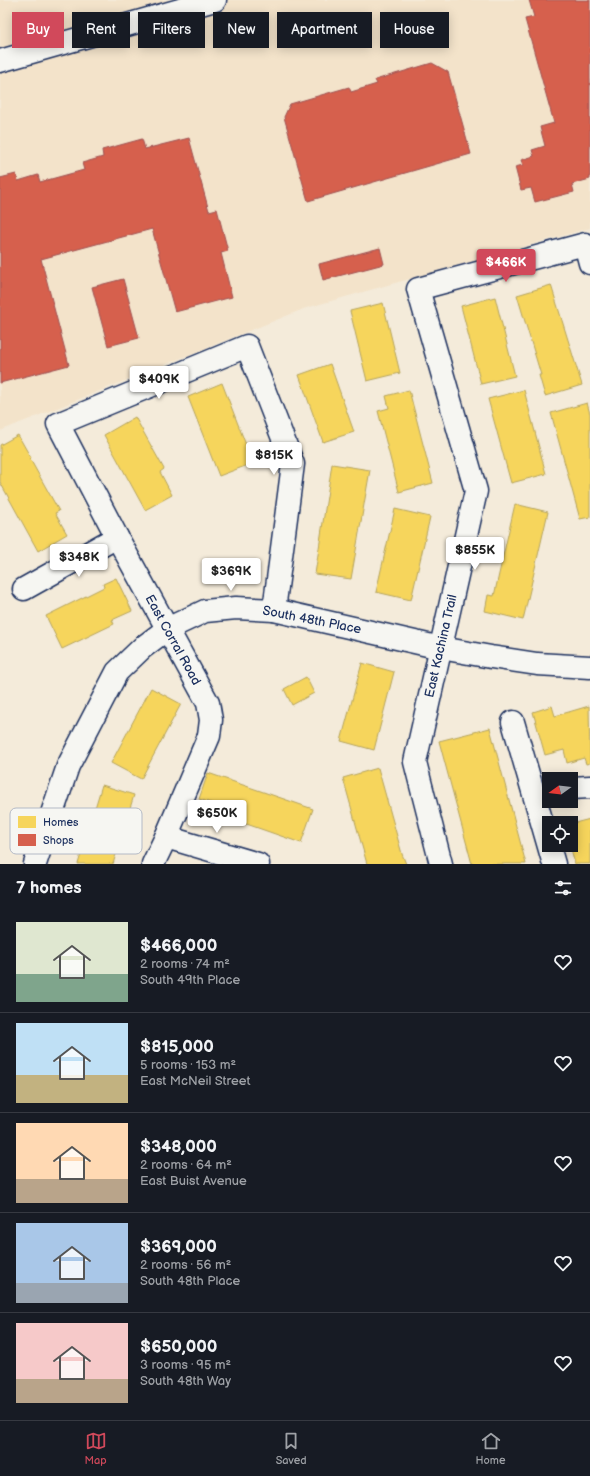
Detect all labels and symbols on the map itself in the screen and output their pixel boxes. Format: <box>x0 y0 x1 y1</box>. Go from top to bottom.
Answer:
pin: $466K <box>478 249 534 283</box>
pin: $409K <box>131 366 187 400</box>
pin: $815K <box>246 442 302 476</box>
pin: $855K <box>447 537 503 571</box>
pin: $348K <box>51 544 107 578</box>
pin: $369K <box>203 558 259 592</box>
street label: East Corral Road <box>142 592 204 688</box>
street label: East Kachina Trail <box>421 593 461 699</box>
street label: South 48th Place <box>261 603 363 637</box>
north arrow <box>542 772 578 808</box>
pin: $650K <box>189 800 245 834</box>
legend <box>10 808 142 854</box>
text: Homes <box>43 816 79 829</box>
text: Shops <box>43 834 74 847</box>

